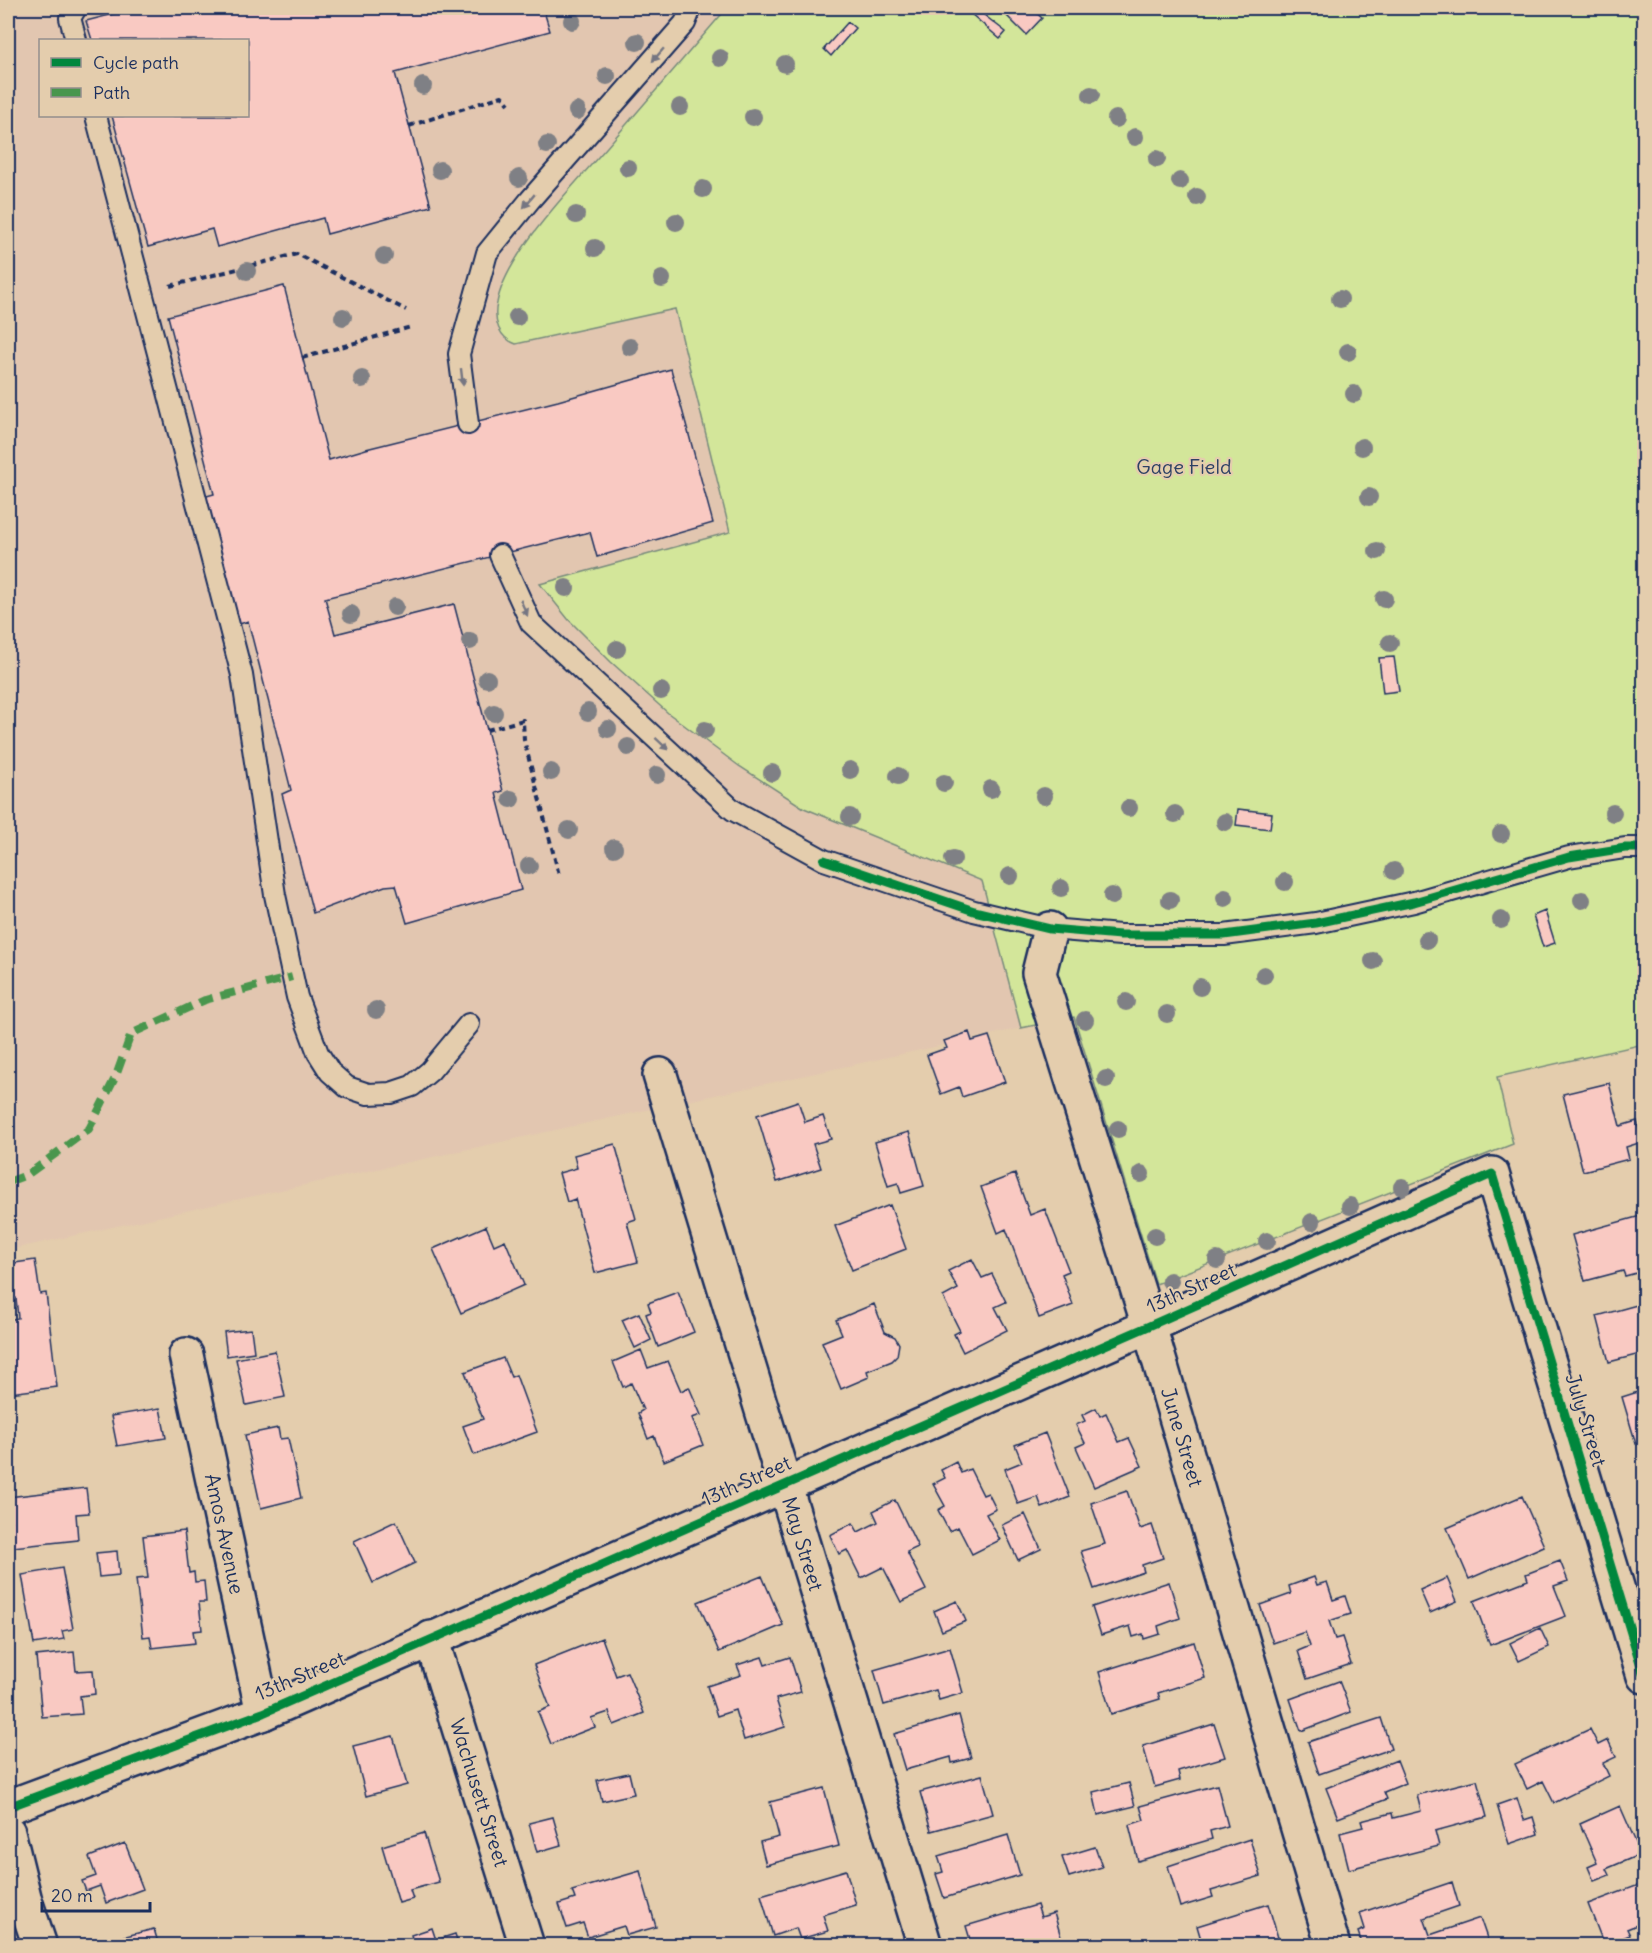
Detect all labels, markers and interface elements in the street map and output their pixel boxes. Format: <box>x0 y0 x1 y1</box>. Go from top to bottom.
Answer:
legend <box>39 39 249 117</box>
one-way arrow <box>652 47 665 62</box>
text: Cycle path <box>93 51 179 74</box>
text: Path <box>93 81 130 104</box>
one-way arrow <box>522 193 535 209</box>
one-way arrow <box>457 368 467 387</box>
park label: Gage Field <box>1136 454 1232 479</box>
one-way arrow <box>519 600 529 618</box>
one-way arrow <box>654 737 669 750</box>
street label: 13th Street <box>1142 1257 1240 1318</box>
street label: July Street <box>1561 1370 1613 1470</box>
street label: June Street <box>1156 1384 1209 1490</box>
street label: 13th Street <box>697 1450 795 1511</box>
street label: Amos Avenue <box>200 1471 250 1596</box>
street label: May Street <box>777 1494 829 1594</box>
street label: 13th Street <box>251 1645 349 1706</box>
street label: Wachusett Street <box>445 1715 515 1870</box>
scale bar <box>42 1875 150 1913</box>
text: 20 m <box>51 1884 93 1907</box>

